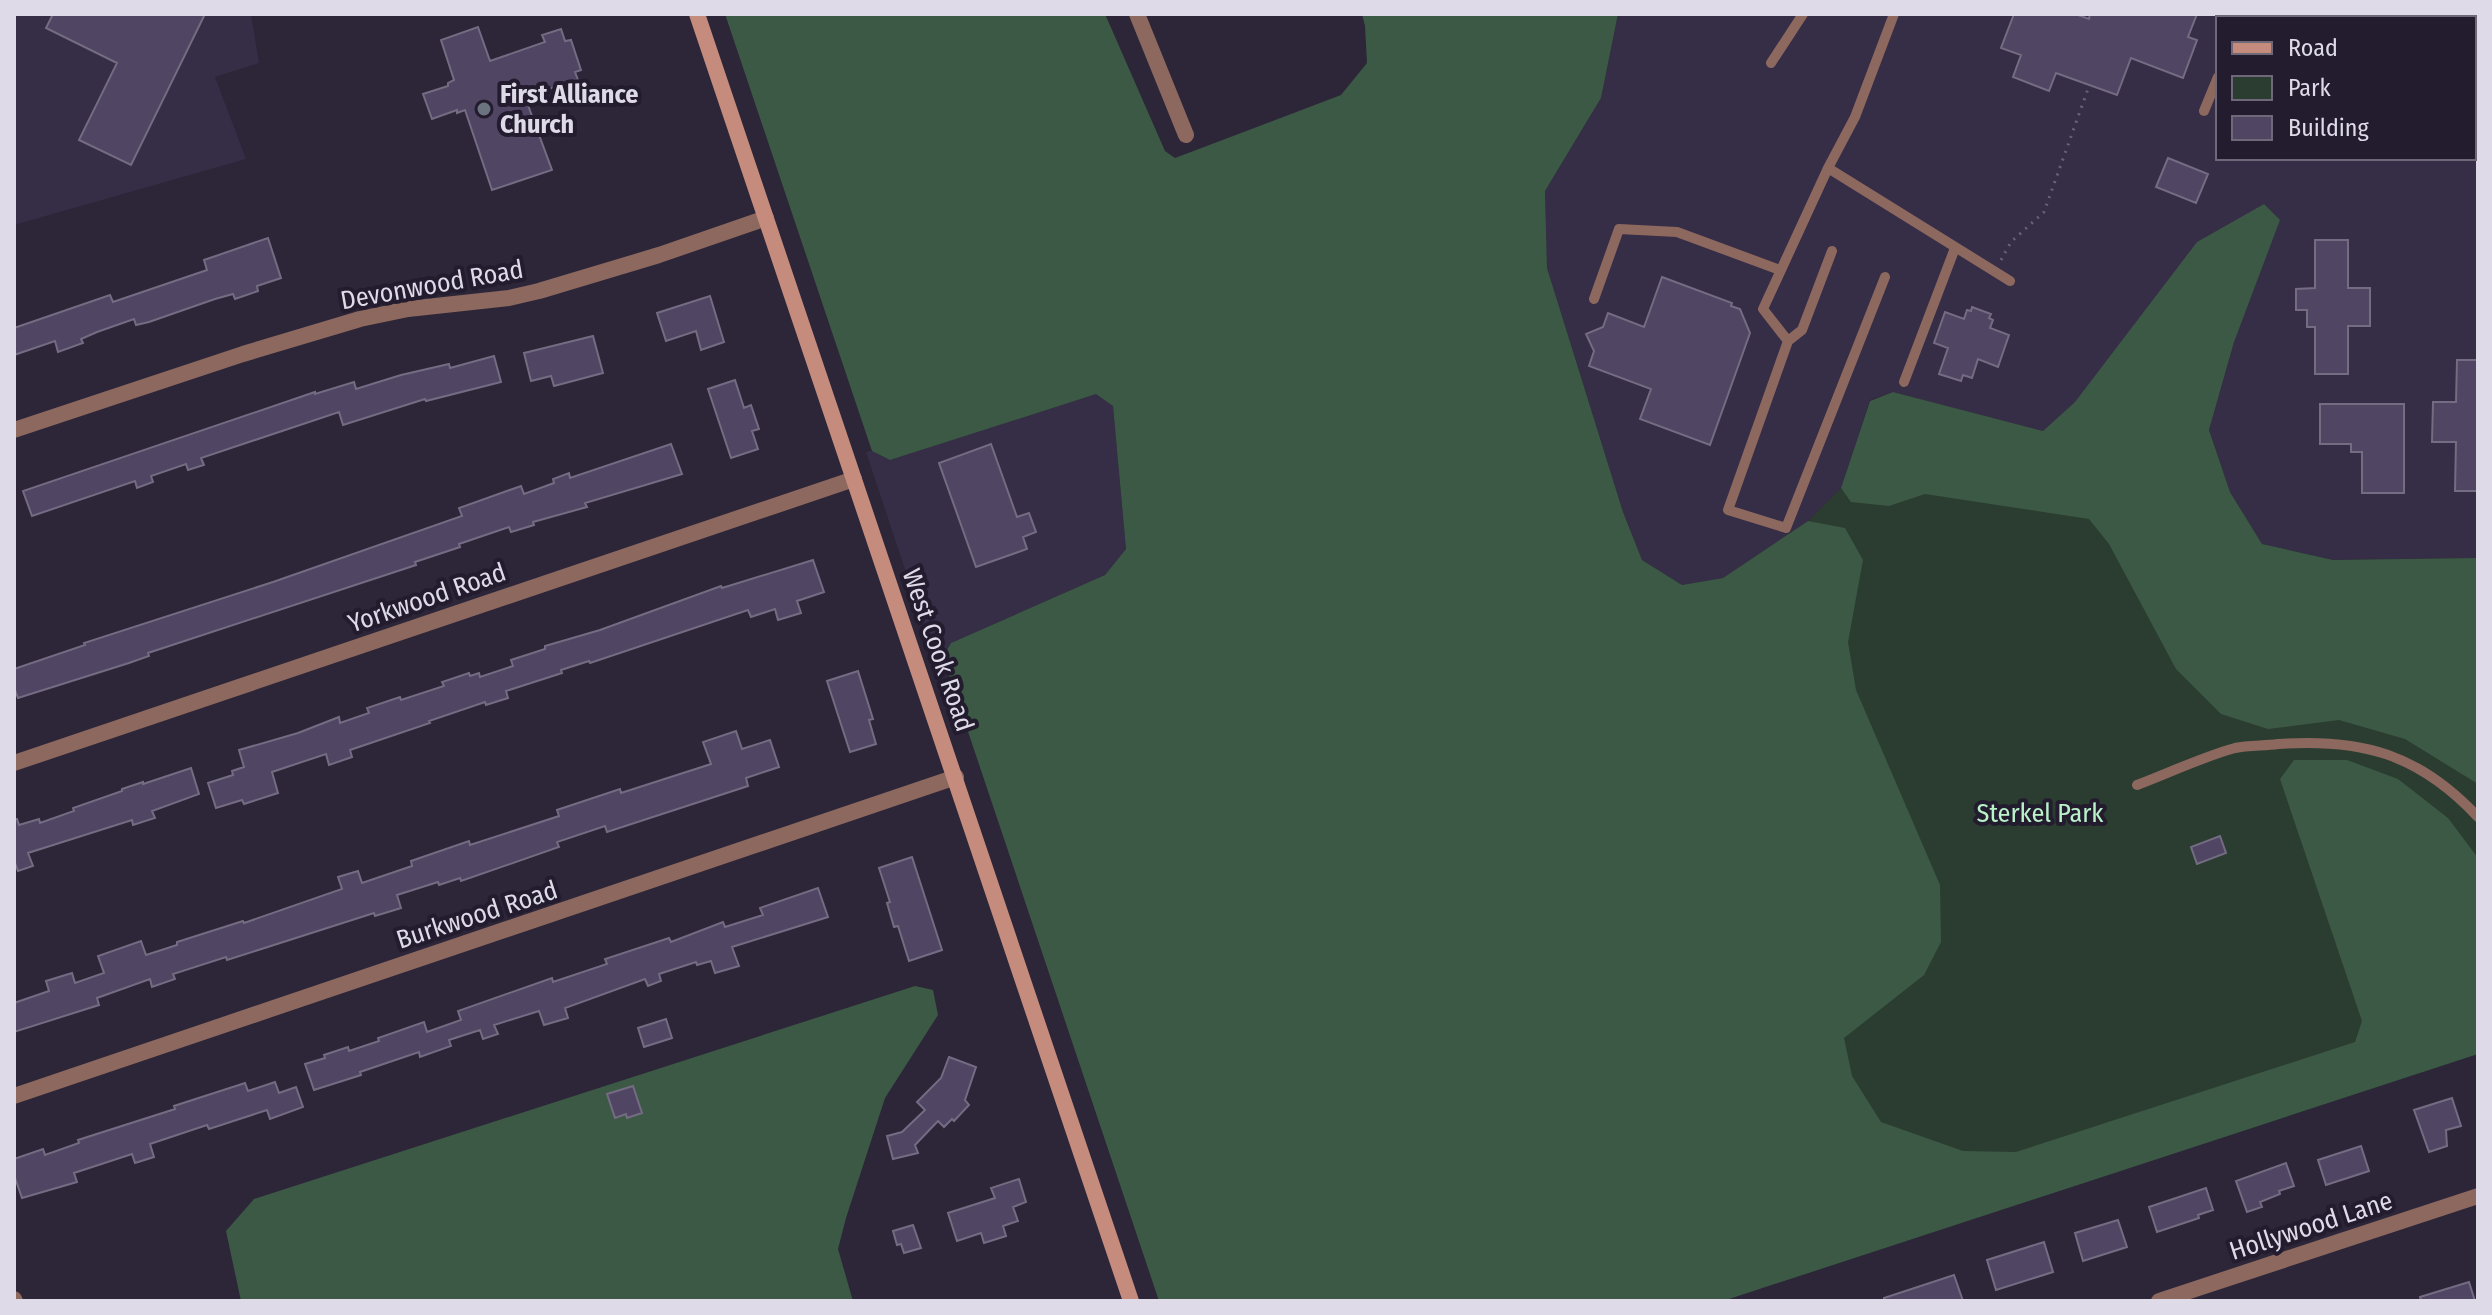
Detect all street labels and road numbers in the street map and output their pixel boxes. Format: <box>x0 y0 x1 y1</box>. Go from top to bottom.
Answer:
street label: Devonwood Road <box>338 254 526 316</box>
street label: Yorkwood Road <box>344 557 510 639</box>
street label: West Cook Road <box>896 565 980 735</box>
street label: Burkwood Road <box>393 874 561 956</box>
street label: Hollywood Lane <box>2226 1185 2396 1267</box>

